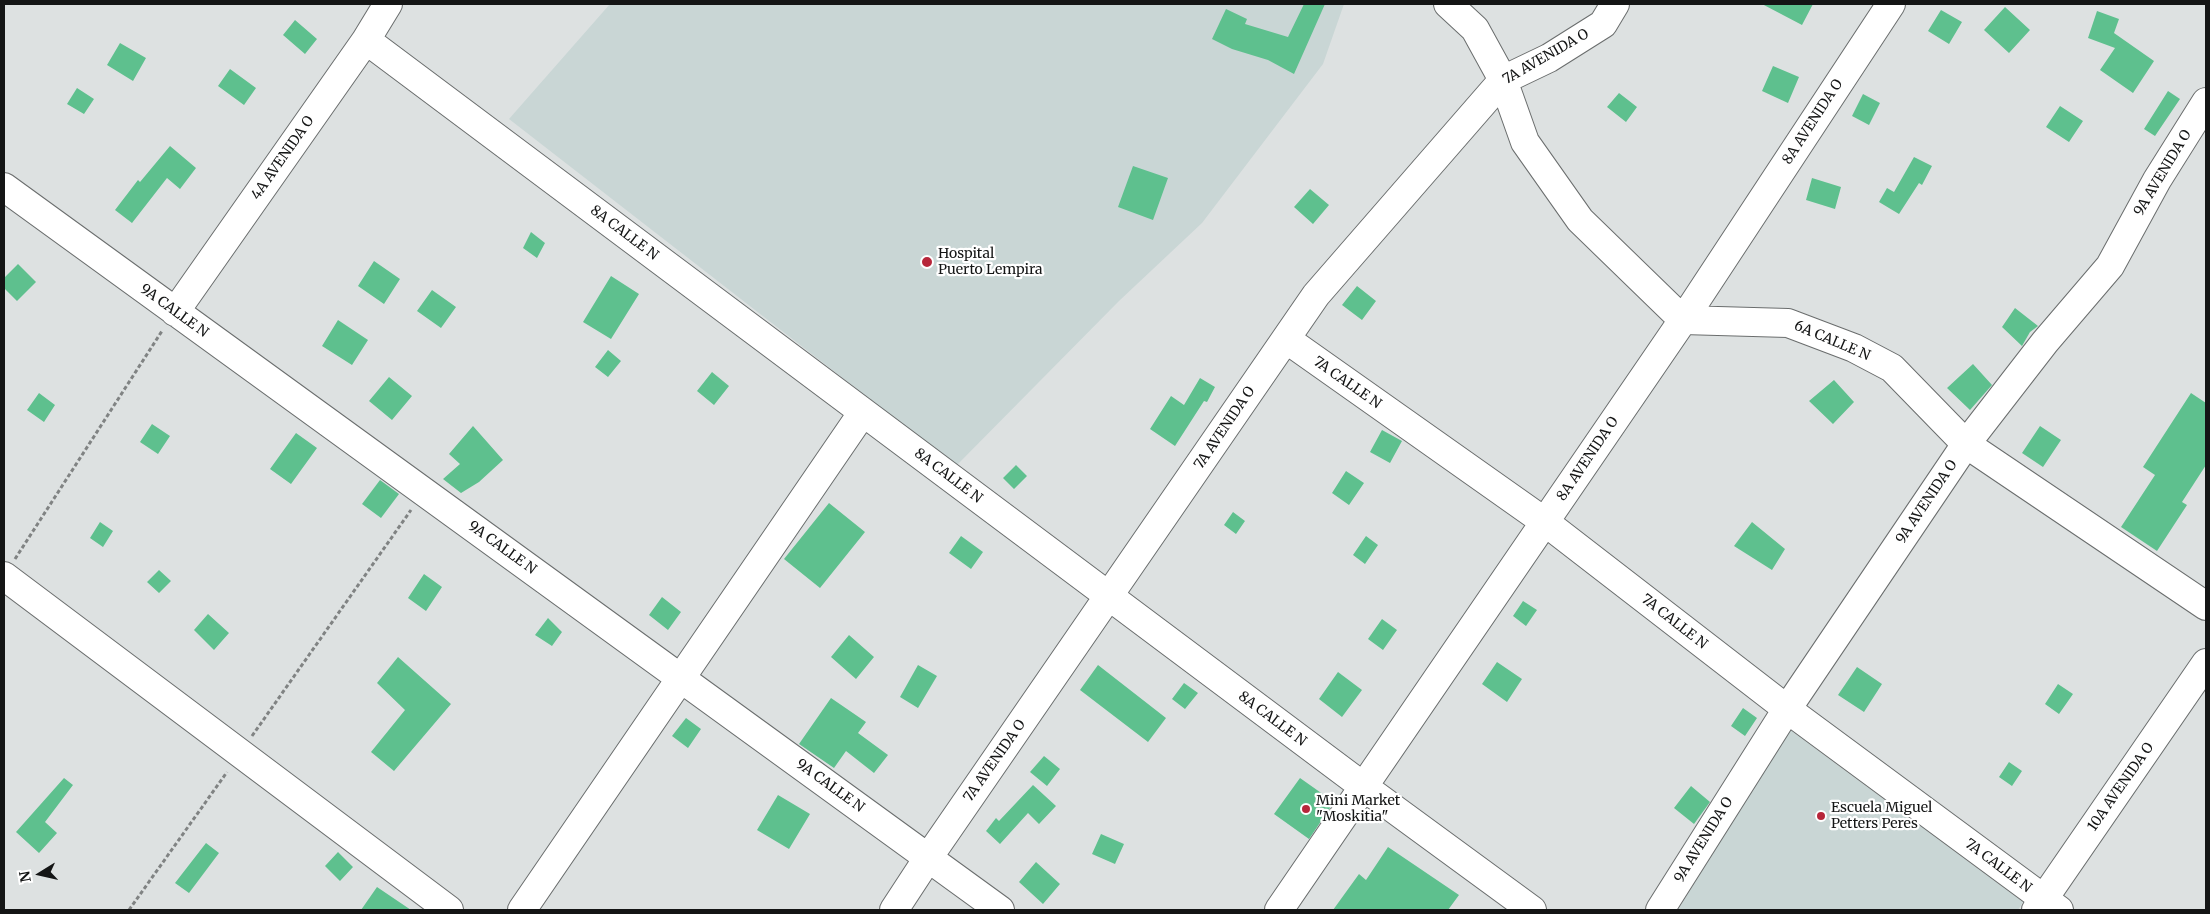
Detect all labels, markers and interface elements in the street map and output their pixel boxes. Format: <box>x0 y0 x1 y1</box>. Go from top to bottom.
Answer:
street label: 7A AVENIDA O <box>1500 26 1592 88</box>
street label: 8A AVENIDA O <box>1779 76 1847 168</box>
street label: 4A AVENIDA O <box>248 113 318 203</box>
street label: 9A AVENIDA O <box>2131 127 2195 219</box>
street label: 8A CALLE N <box>587 202 661 264</box>
place label: Hospital Puerto Lempira <box>938 246 1043 278</box>
marker: Hospital Puerto Lempira <box>920 255 934 269</box>
street label: 9A CALLE N <box>137 281 211 341</box>
street label: 6A CALLE N <box>1792 317 1872 365</box>
street label: 7A CALLE N <box>1310 353 1384 413</box>
street label: 7A AVENIDA O <box>1191 383 1259 473</box>
street label: 8A AVENIDA O <box>1554 414 1622 504</box>
street label: 8A CALLE N <box>911 445 985 507</box>
street label: 9A AVENIDA O <box>1893 457 1961 547</box>
street label: 9A CALLE N <box>465 518 539 578</box>
street label: 7A CALLE N <box>1638 591 1710 653</box>
street label: 8A CALLE N <box>1235 688 1309 750</box>
street label: 7A AVENIDA O <box>961 717 1029 805</box>
street label: 10A AVENIDA O <box>2084 740 2158 834</box>
street label: 9A CALLE N <box>793 756 867 816</box>
place label: Mini Market "Moskitia" <box>1316 793 1400 826</box>
street label: 9A AVENIDA O <box>1671 794 1737 886</box>
place label: Escuela Miguel Petters Peres <box>1831 800 1932 832</box>
marker: Mini Market "Moskitia" <box>1300 803 1312 815</box>
marker: Escuela Miguel Petters Peres <box>1815 810 1827 822</box>
street label: 7A CALLE N <box>1961 836 2035 896</box>
north arrow <box>15 849 65 899</box>
text: N <box>15 870 35 884</box>

